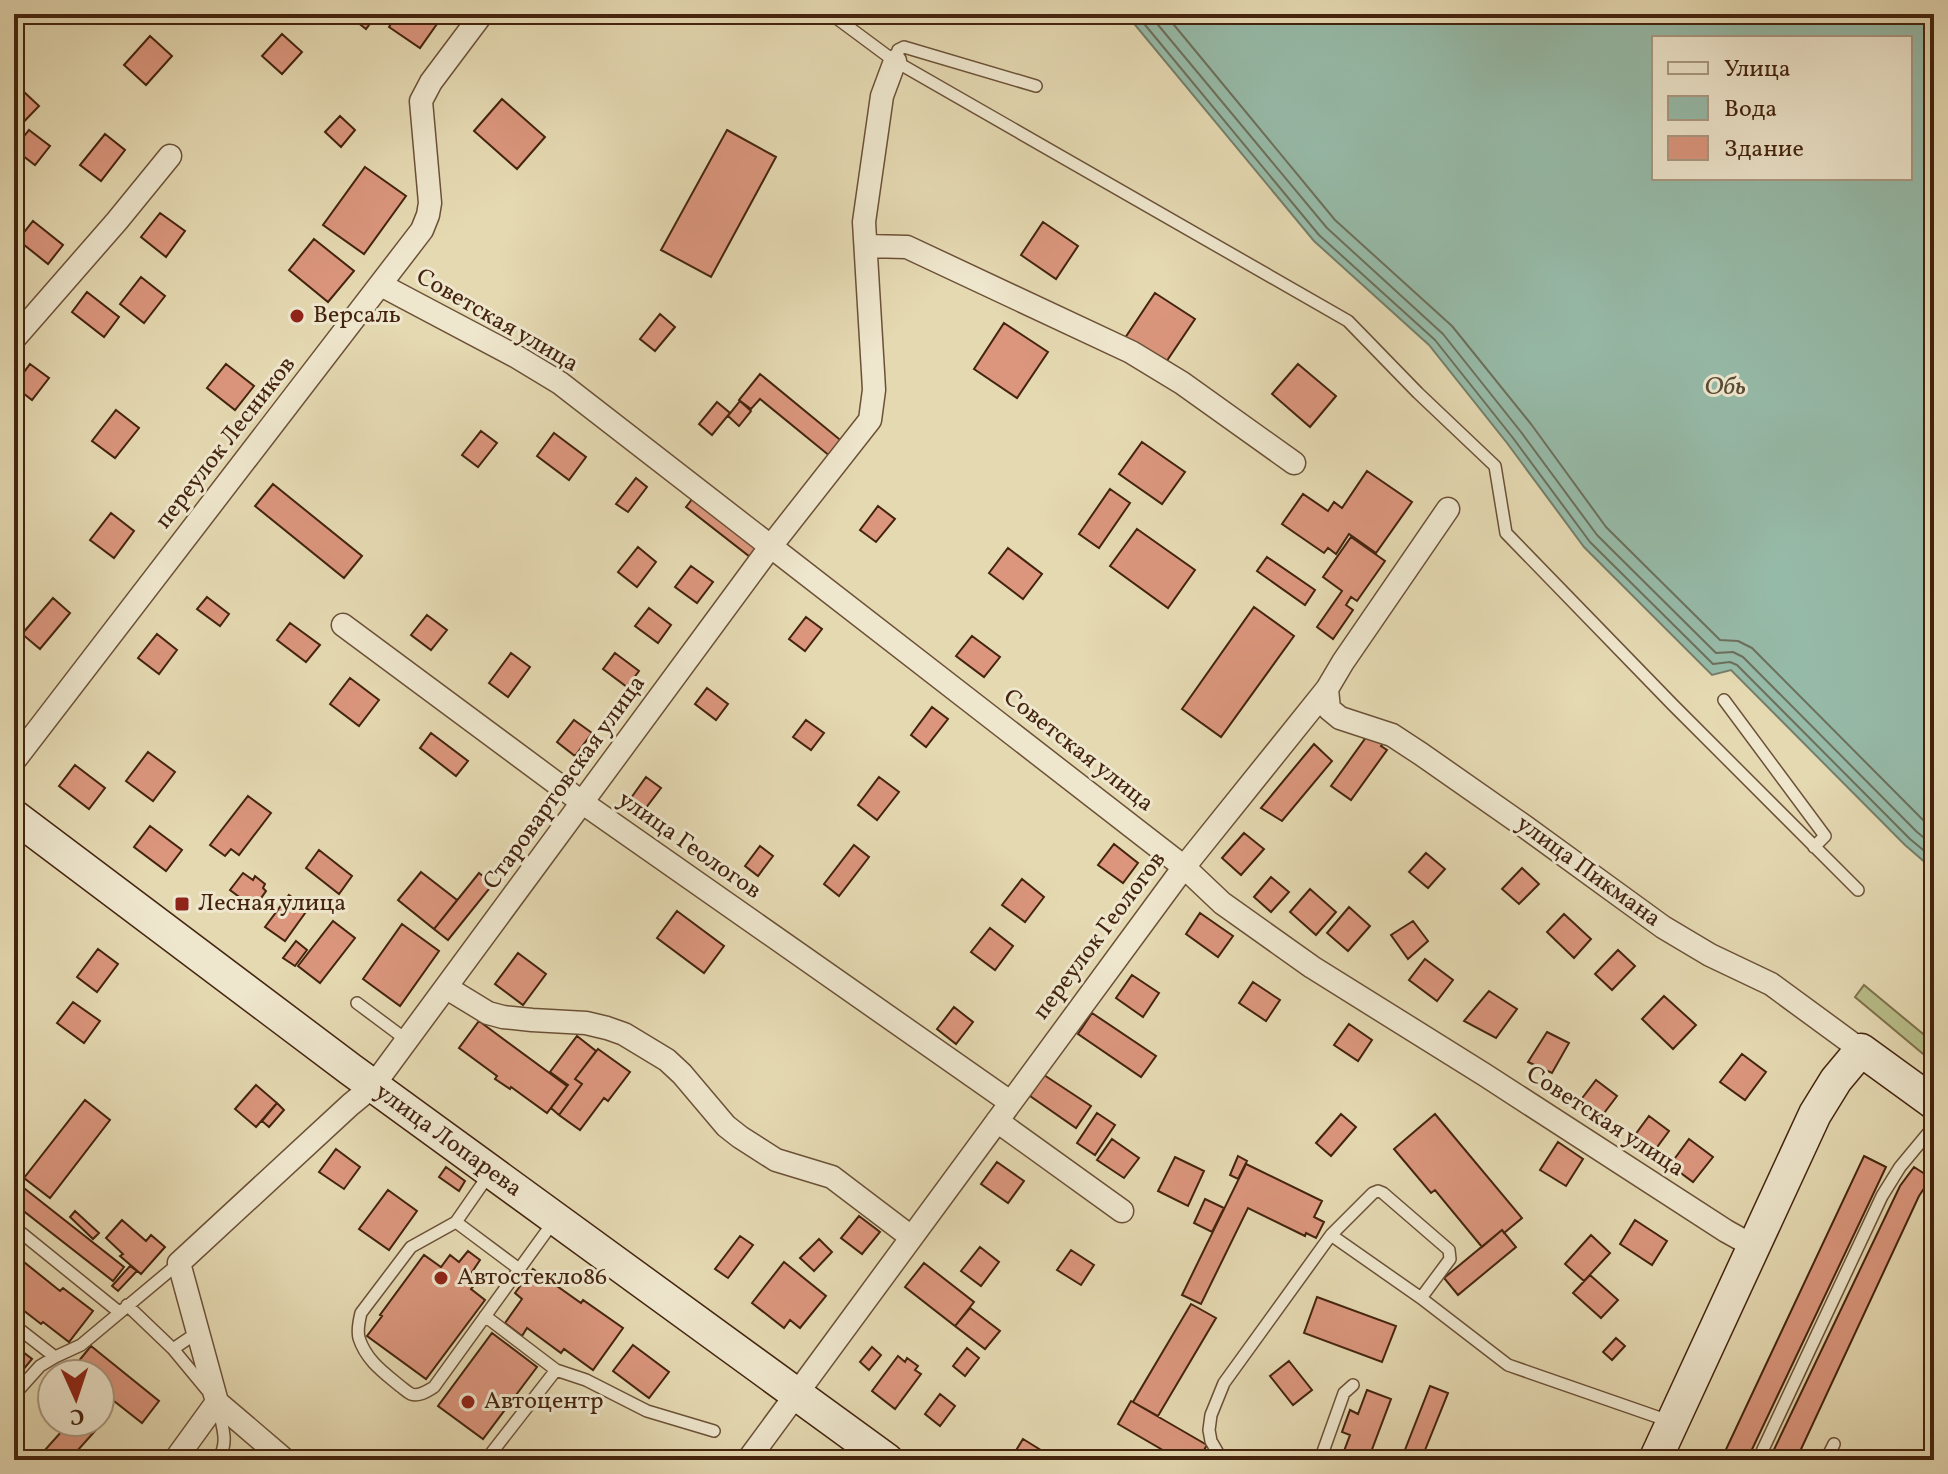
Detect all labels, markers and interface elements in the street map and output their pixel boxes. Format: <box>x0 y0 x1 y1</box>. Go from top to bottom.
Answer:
legend <box>1652 36 1912 180</box>
text: Улица <box>1724 53 1791 87</box>
text: Вода <box>1724 93 1777 127</box>
text: Здание <box>1724 133 1804 167</box>
street label: Советская улица <box>409 261 585 381</box>
place label: Версаль <box>313 299 401 333</box>
marker: Версаль <box>288 307 306 325</box>
street label: переулок Лесников <box>148 349 304 537</box>
water label: Обь <box>1704 369 1746 405</box>
street label: Старовартовская улица <box>476 669 654 897</box>
street label: Советская улица <box>996 681 1160 821</box>
street label: улица Геологов <box>610 784 768 908</box>
street label: улица Пикмана <box>1509 808 1667 936</box>
street label: переулок Геологов <box>1025 845 1175 1027</box>
place label: Лесная улица <box>198 887 346 921</box>
marker: Лесная улица <box>173 895 191 913</box>
street label: Советская улица <box>1519 1058 1691 1186</box>
street label: улица Лопарева <box>367 1076 529 1206</box>
place label: Автостекло86 <box>457 1261 607 1295</box>
marker: Автостекло86 <box>432 1269 450 1287</box>
north arrow <box>36 1358 116 1438</box>
place label: Автоцентр <box>484 1385 604 1419</box>
marker: Автоцентр <box>459 1393 477 1411</box>
text: С <box>69 1400 85 1431</box>

